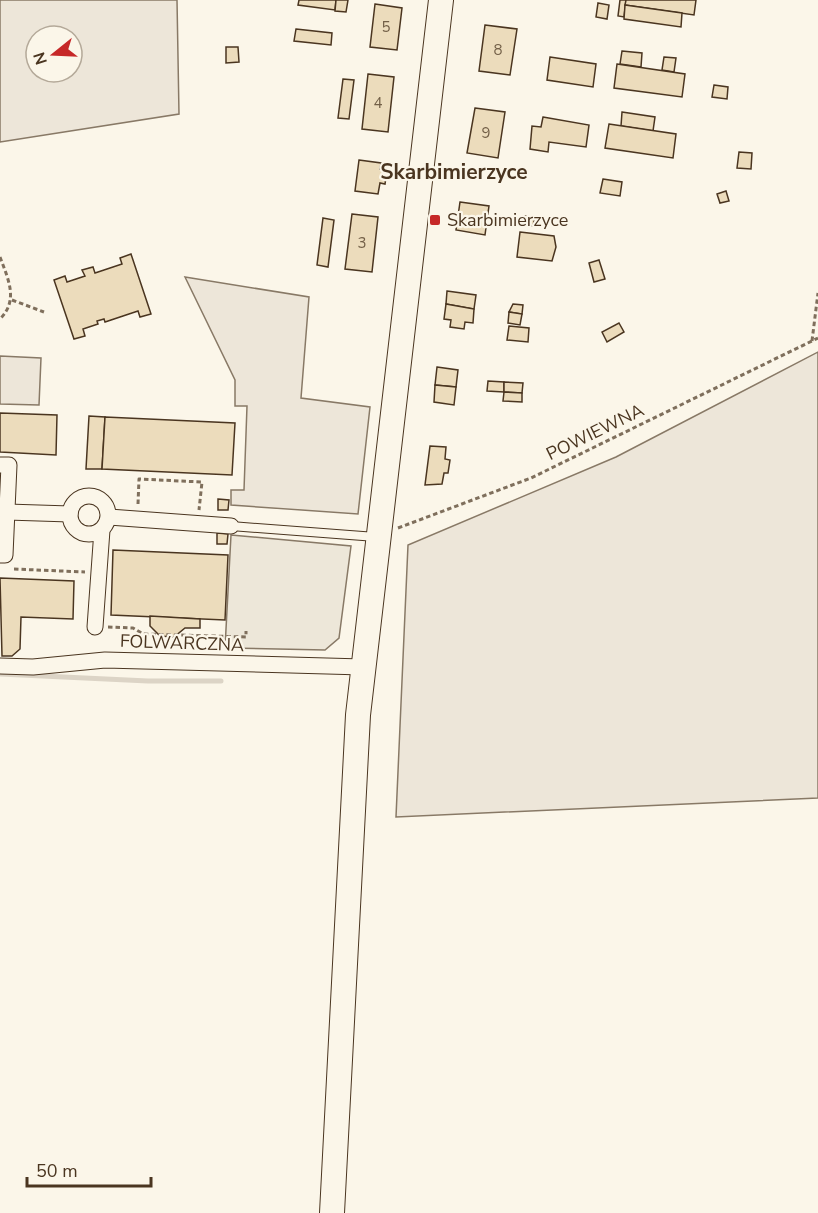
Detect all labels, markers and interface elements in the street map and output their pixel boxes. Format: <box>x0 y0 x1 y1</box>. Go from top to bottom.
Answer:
house number: 5 <box>381 17 391 37</box>
north arrow <box>24 24 84 84</box>
house number: 8 <box>493 40 503 60</box>
text: N <box>28 49 53 67</box>
house number: 4 <box>373 93 383 113</box>
house number: 9 <box>481 123 491 143</box>
district label: Skarbimierzyce <box>380 158 528 186</box>
place label: Skarbimierzyce <box>447 208 568 232</box>
marker: Skarbimierzyce <box>428 213 442 227</box>
house number: 3 <box>357 233 367 253</box>
street label: POWIEWNA <box>542 398 648 466</box>
street label: FOLWARCZNA <box>119 629 245 657</box>
scale bar <box>27 1150 152 1188</box>
text: 50 m <box>36 1159 78 1183</box>

